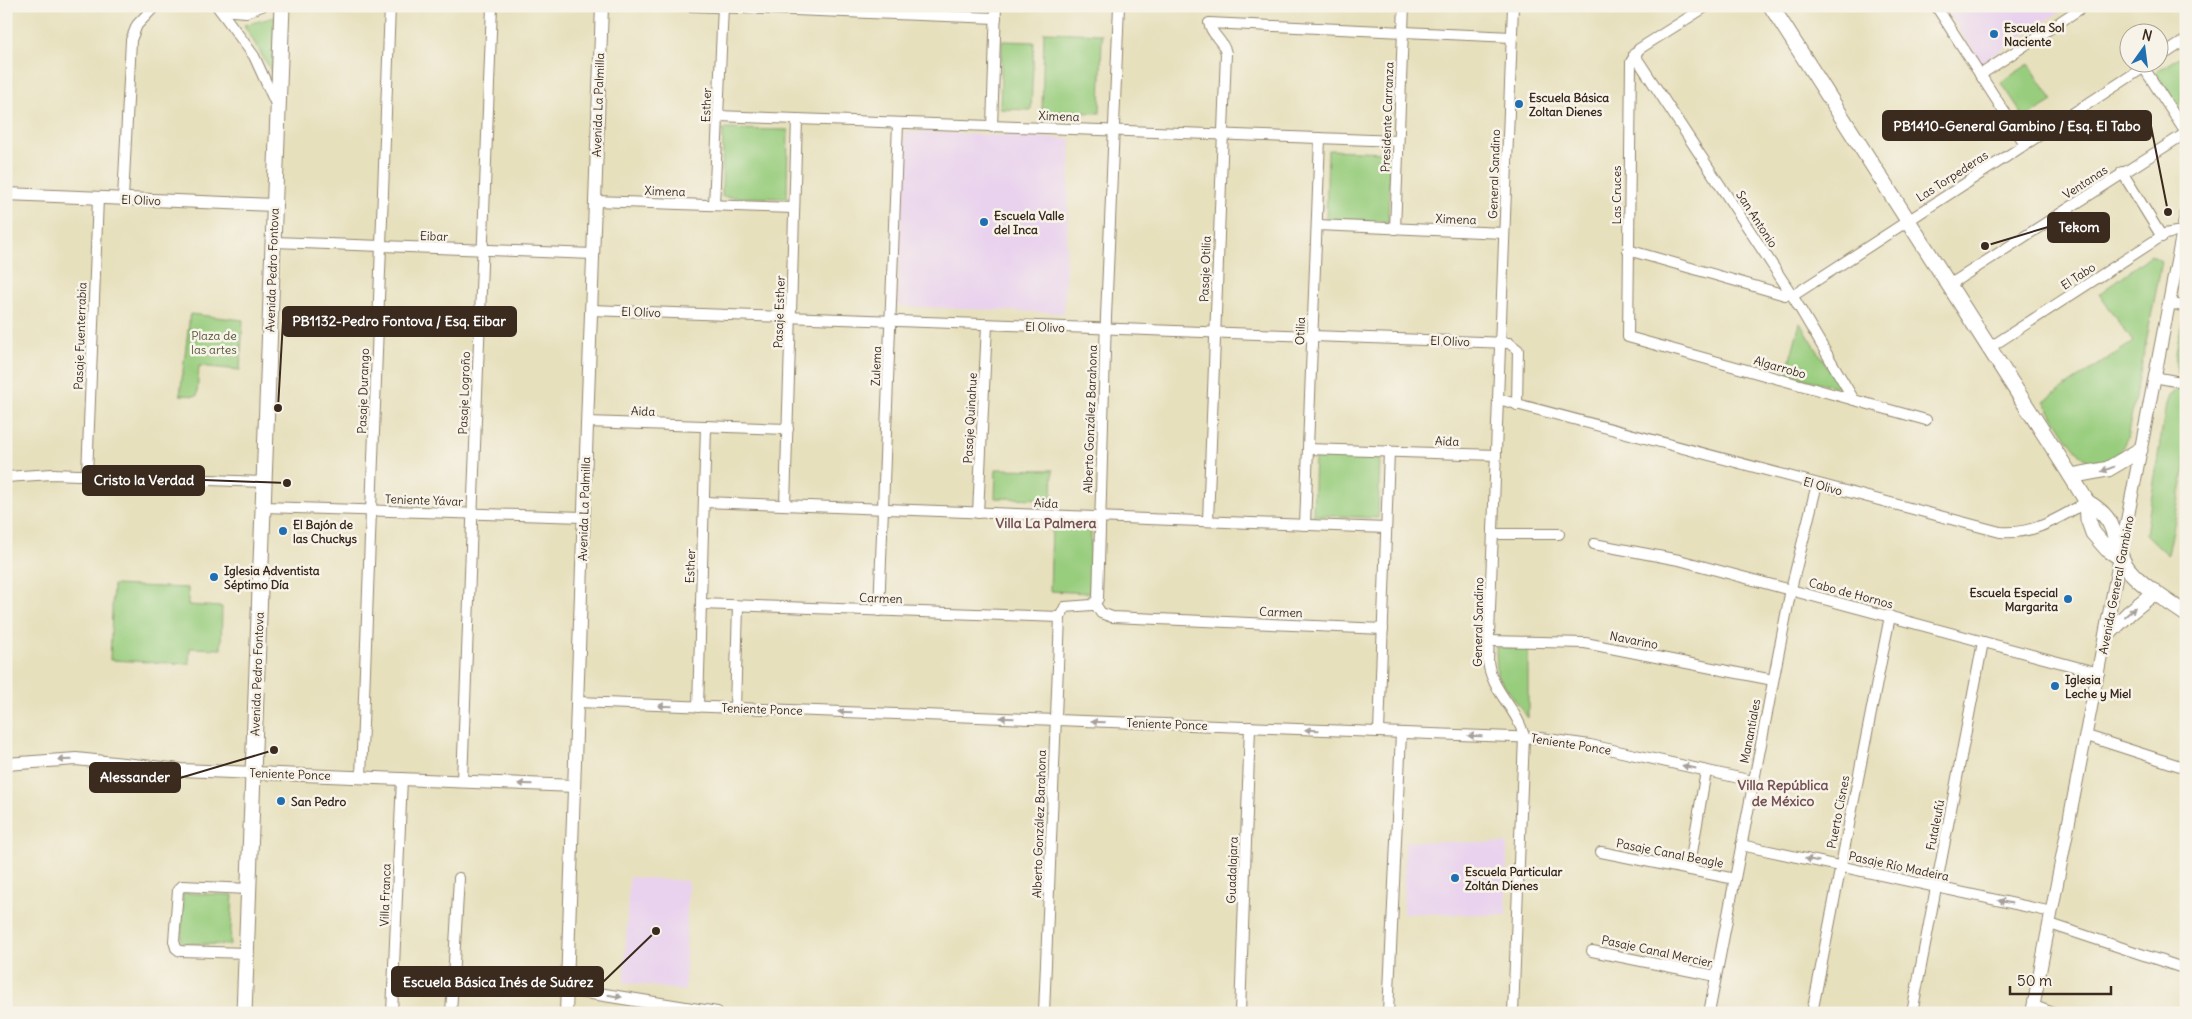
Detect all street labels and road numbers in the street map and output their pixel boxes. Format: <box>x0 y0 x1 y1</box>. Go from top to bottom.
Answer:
street label: Avenida La Palmilla <box>589 52 607 157</box>
street label: Presidente Carranza <box>1378 61 1396 172</box>
street label: Esther <box>698 87 714 123</box>
street label: Ximena <box>1038 108 1080 124</box>
street label: General Sandino <box>1485 129 1503 219</box>
street label: Las Torpederas <box>1913 147 1991 205</box>
street label: Ventanas <box>2060 162 2110 202</box>
street label: Las Cruces <box>1609 165 1624 225</box>
street label: Ximena <box>644 183 686 199</box>
street label: San Antonio <box>1733 188 1781 251</box>
street label: El Olivo <box>121 192 161 208</box>
street label: Avenida Pedro Fontova <box>262 208 282 332</box>
street label: Ximena <box>1435 211 1477 227</box>
street label: Eibar <box>420 228 448 244</box>
street label: Pasaje Otilia <box>1196 235 1214 302</box>
street label: El Tabo <box>2058 259 2098 293</box>
street label: Pasaje Esther <box>770 275 788 349</box>
street label: Pasaje Fuenterrabia <box>71 282 89 390</box>
street label: El Olivo <box>621 304 661 320</box>
street label: Otilia <box>1292 316 1308 345</box>
street label: El Olivo <box>1025 319 1065 335</box>
street label: El Olivo <box>1430 333 1470 349</box>
street label: Alberto González Barahona <box>1080 344 1100 493</box>
street label: Zulema <box>868 346 884 386</box>
street label: Pasaje Durango <box>354 348 372 434</box>
street label: Pasaje Logroño <box>455 351 473 435</box>
street label: Algarrobo <box>1752 352 1808 382</box>
street label: Pasaje Quinahue <box>960 372 980 464</box>
street label: Aida <box>631 403 656 419</box>
street label: Aida <box>1435 433 1460 449</box>
street label: Avenida La Palmilla <box>575 456 593 561</box>
street label: El Olivo <box>1802 474 1844 498</box>
street label: Teniente Yávar <box>385 491 463 509</box>
street label: Aida <box>1034 495 1059 511</box>
street label: Avenida General Gambino <box>2095 514 2137 656</box>
street label: Esther <box>682 548 698 584</box>
street label: Cabo de Hornos <box>1807 575 1895 611</box>
street label: General Sandino <box>1470 577 1486 667</box>
street label: Carmen <box>859 590 903 606</box>
street label: Carmen <box>1259 604 1303 620</box>
street label: Avenida Pedro Fontova <box>247 612 267 736</box>
street label: Navarino <box>1609 628 1660 652</box>
street label: Manantiales <box>1736 697 1764 765</box>
street label: Teniente Ponce <box>721 700 803 718</box>
street label: Teniente Ponce <box>1126 715 1208 733</box>
street label: Teniente Ponce <box>1530 730 1612 758</box>
street label: Alberto González Barahona <box>1029 749 1049 898</box>
street label: Teniente Ponce <box>249 765 331 783</box>
street label: Puerto Cisnes <box>1824 774 1852 850</box>
street label: Futaleufú <box>1923 798 1947 852</box>
street label: Pasaje Canal Beagle <box>1615 835 1725 871</box>
street label: Guadalajara <box>1223 836 1241 904</box>
street label: Pasaje Río Madeira <box>1847 848 1951 884</box>
street label: Villa Franca <box>376 863 394 927</box>
street label: Pasaje Canal Mercier <box>1600 932 1714 970</box>

